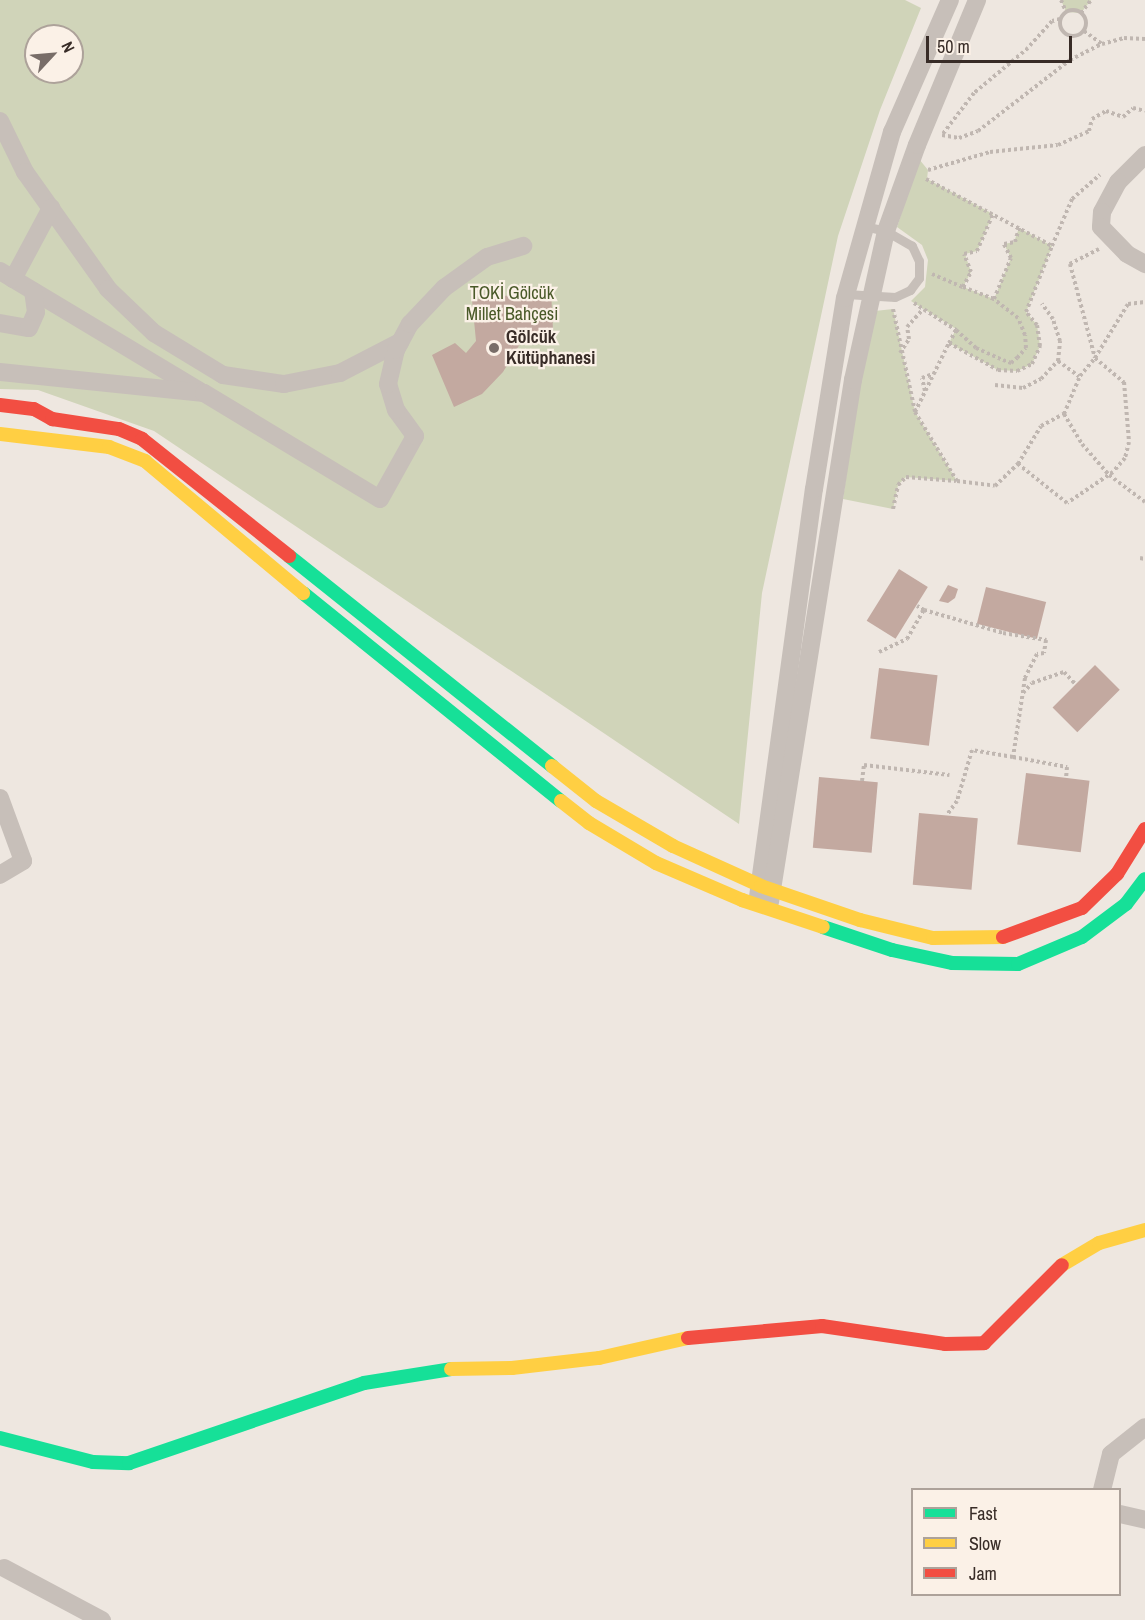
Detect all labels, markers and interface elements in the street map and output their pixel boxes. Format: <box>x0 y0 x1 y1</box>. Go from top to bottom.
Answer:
north arrow <box>24 24 84 84</box>
scale bar <box>929 24 1074 62</box>
text: 50 m <box>937 34 970 59</box>
text: N <box>56 38 80 56</box>
park label: TOKİ Gölcük Millet Bahçesi <box>466 283 558 326</box>
place label: Gölcük Kütüphanesi <box>506 327 595 370</box>
marker: Gölcük Kütüphanesi <box>487 341 501 355</box>
legend <box>911 1488 1121 1596</box>
text: Fast <box>969 1501 997 1526</box>
text: Slow <box>969 1531 1001 1556</box>
text: Jam <box>969 1561 997 1586</box>

